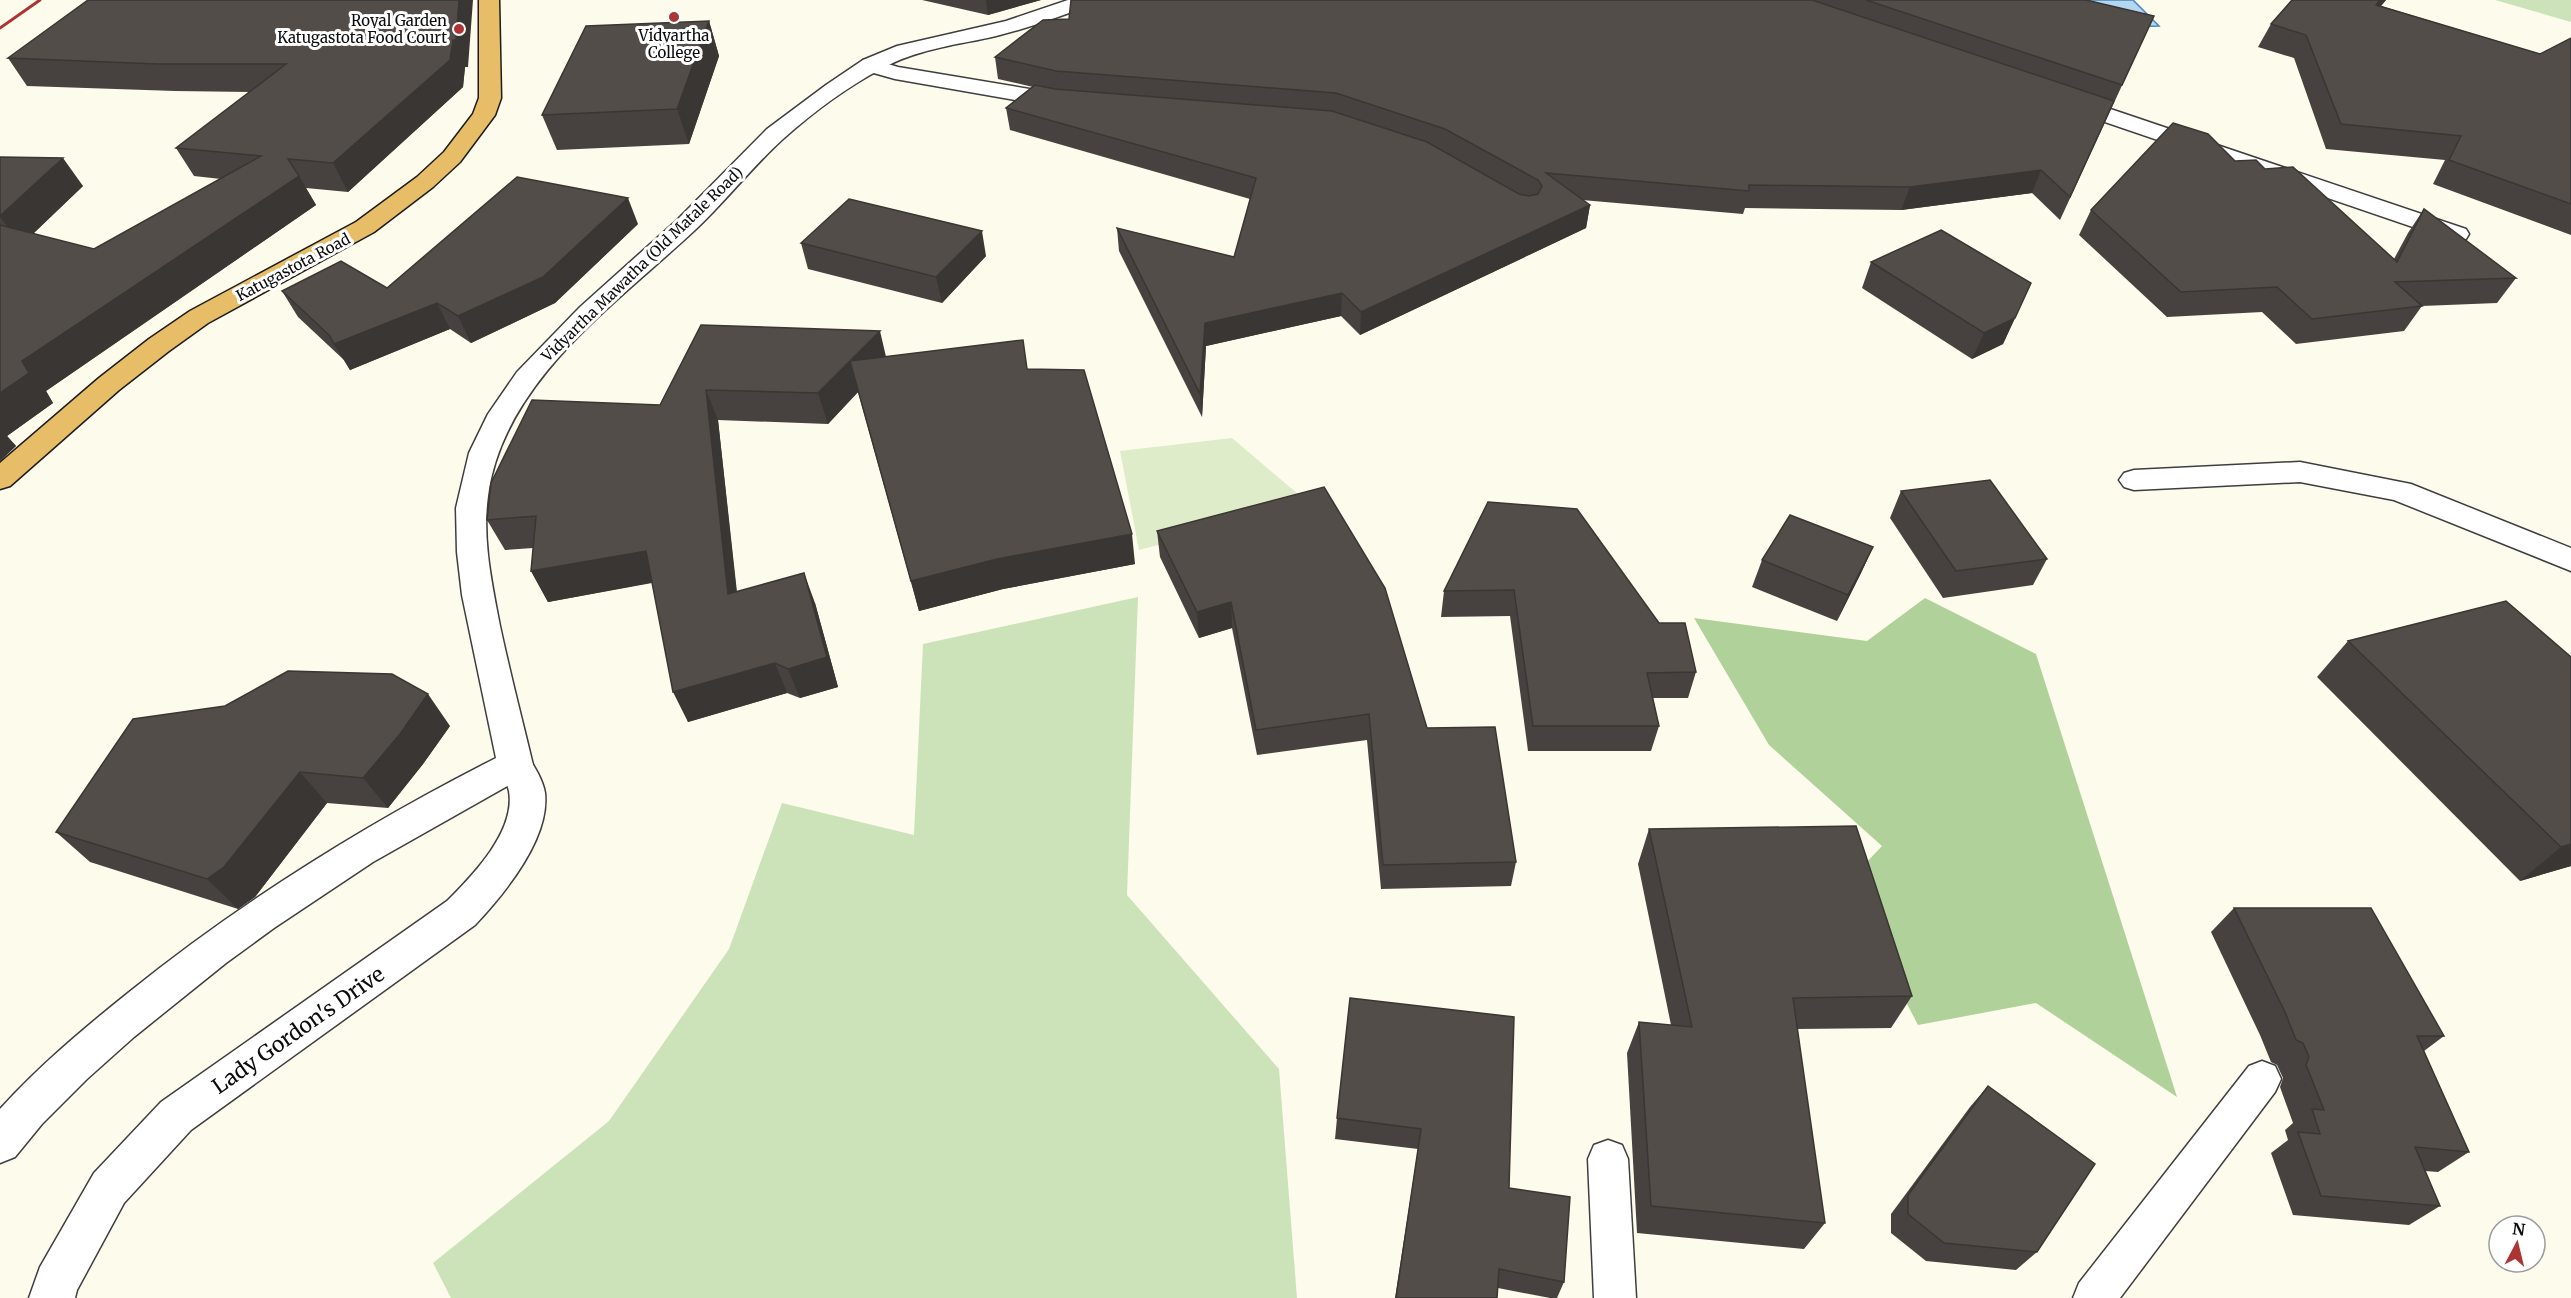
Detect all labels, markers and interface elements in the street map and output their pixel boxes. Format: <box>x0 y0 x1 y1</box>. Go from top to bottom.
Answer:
marker: Vidyartha College <box>667 10 681 24</box>
place label: Royal Garden Katugastota Food Court <box>277 11 447 47</box>
marker: Royal Garden Katugastota Food Court <box>452 22 466 36</box>
place label: Vidyartha College <box>638 26 709 62</box>
street label: Vidyartha Mawatha (Old Matale Road) <box>537 163 747 366</box>
street label: Katugastota Road <box>233 229 353 305</box>
street label: Lady Gordon's Drive <box>207 960 389 1100</box>
north arrow <box>2487 1214 2547 1274</box>
text: N <box>2511 1218 2527 1240</box>

